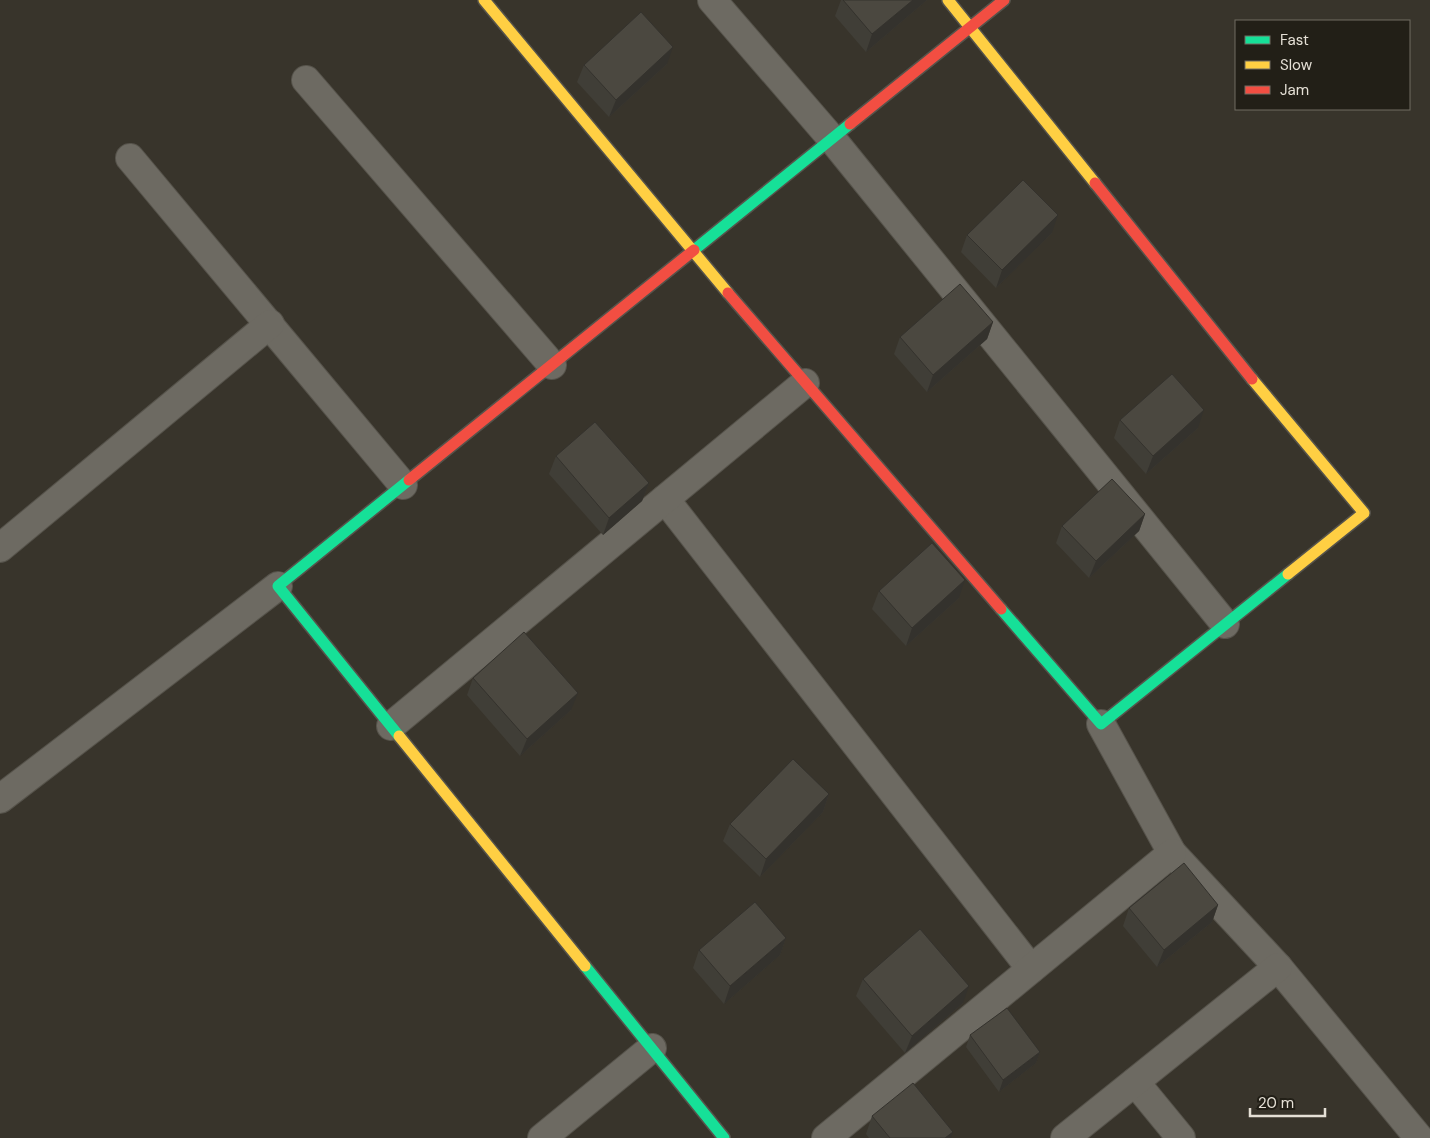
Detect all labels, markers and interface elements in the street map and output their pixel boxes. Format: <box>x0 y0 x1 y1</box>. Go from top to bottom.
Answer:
legend <box>1235 20 1410 110</box>
text: Fast <box>1280 30 1309 50</box>
text: Slow <box>1280 55 1313 75</box>
text: Jam <box>1280 80 1309 100</box>
scale bar <box>1250 1086 1325 1118</box>
text: 20 m <box>1258 1093 1294 1113</box>

